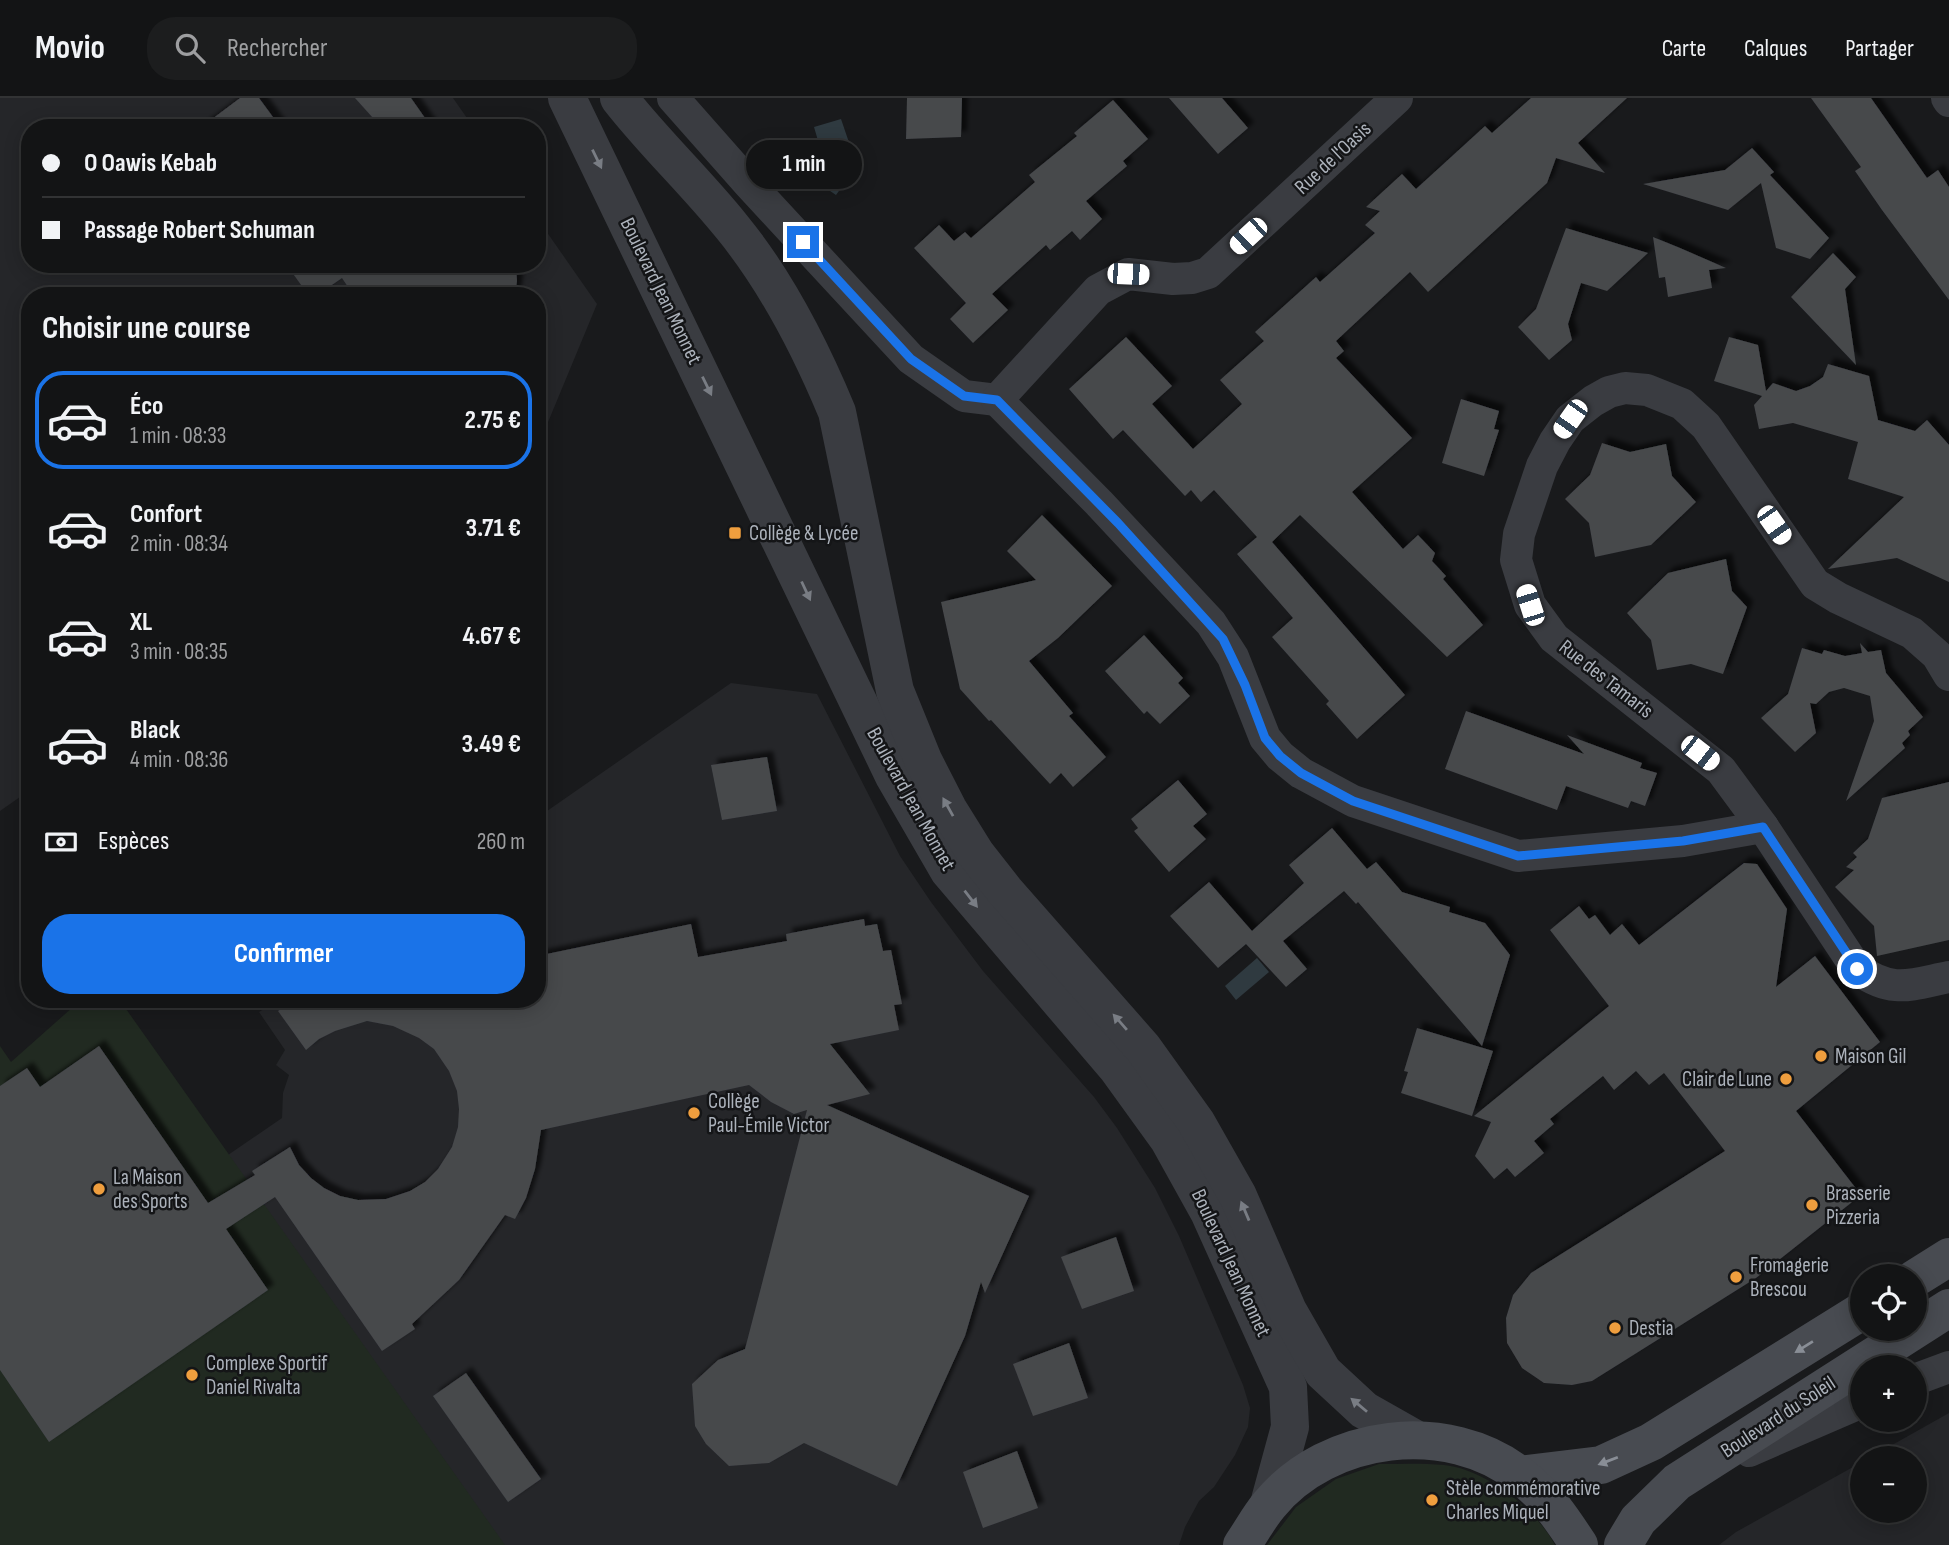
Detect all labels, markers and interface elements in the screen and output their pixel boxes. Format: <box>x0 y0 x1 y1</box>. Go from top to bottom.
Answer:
search box <box>147 17 637 80</box>
text: Movio <box>35 28 105 68</box>
icon: search <box>171 29 209 67</box>
text: Rechercher <box>227 33 328 64</box>
text: Carte <box>1662 34 1706 63</box>
text: Calques <box>1744 34 1807 63</box>
text: Partager <box>1845 34 1914 63</box>
street label: Rue de l'Oasis <box>1290 116 1376 200</box>
callout: 1 min <box>745 141 861 190</box>
text: O Oawis Kebab <box>84 148 217 179</box>
one-way arrow <box>591 149 602 169</box>
text: 1 min <box>783 150 825 178</box>
street label: Boulevard Jean Monnet <box>615 214 707 368</box>
car <box>1226 214 1271 258</box>
text: Passage Robert Schuman <box>84 215 315 246</box>
route end <box>787 226 819 258</box>
car <box>1107 263 1150 285</box>
text: Choisir une course <box>42 309 251 348</box>
one-way arrow <box>702 376 713 396</box>
icon: car <box>46 389 109 452</box>
text: Éco <box>130 391 163 422</box>
car <box>1550 396 1591 442</box>
text: 2.75 € <box>465 405 521 436</box>
text: 1 min · 08:33 <box>130 422 226 450</box>
icon: car <box>46 497 109 560</box>
text: Confort <box>130 499 202 530</box>
car <box>1754 502 1795 548</box>
text: 3.71 € <box>466 513 521 544</box>
place label: Collège & Lycée <box>749 521 858 546</box>
marker: Collège & Lycée <box>727 525 743 541</box>
text: 2 min · 08:34 <box>130 530 228 558</box>
one-way arrow <box>800 581 812 601</box>
car <box>1514 582 1547 628</box>
icon: car <box>46 605 109 668</box>
text: XL <box>130 607 152 638</box>
text: 4.67 € <box>463 621 521 652</box>
street label: Rue des Tamaris <box>1554 634 1658 724</box>
text: 3 min · 08:35 <box>130 638 228 666</box>
icon: car <box>46 713 109 776</box>
text: Black <box>130 715 180 746</box>
street label: Boulevard Jean Monnet <box>861 723 961 875</box>
text: 3.49 € <box>462 729 521 760</box>
car <box>1677 732 1724 774</box>
text: 4 min · 08:36 <box>130 746 228 774</box>
one-way arrow <box>942 797 954 817</box>
icon: cash <box>42 823 80 861</box>
text: Espèces <box>98 826 169 857</box>
text: 260 m <box>477 828 525 856</box>
one-way arrow <box>963 890 978 907</box>
button: Confirmer <box>42 914 525 994</box>
route start <box>1841 953 1873 985</box>
one-way arrow <box>1113 1014 1128 1031</box>
place label: Maison Gil <box>1835 1044 1906 1069</box>
marker: Maison Gil <box>1813 1048 1829 1064</box>
place label: Clair de Lune <box>1682 1067 1772 1092</box>
marker: Clair de Lune <box>1778 1071 1794 1087</box>
place label: Collège Paul-Émile Victor <box>708 1089 829 1138</box>
marker: Collège Paul-Émile Victor <box>686 1105 702 1121</box>
place label: La Maison des Sports <box>113 1165 188 1214</box>
marker: La Maison des Sports <box>91 1181 107 1197</box>
place label: Brasserie Pizzeria <box>1826 1181 1891 1230</box>
street label: Boulevard Jean Monnet <box>1186 1185 1276 1341</box>
marker: Brasserie Pizzeria <box>1804 1197 1820 1213</box>
one-way arrow <box>1239 1201 1250 1222</box>
place label: Fromagerie Brescou <box>1750 1253 1829 1302</box>
map controls <box>1850 1264 1927 1523</box>
button: locate <box>1850 1264 1927 1341</box>
marker: Fromagerie Brescou <box>1728 1269 1744 1285</box>
place label: Destia <box>1629 1316 1674 1341</box>
marker: Destia <box>1607 1320 1623 1336</box>
one-way arrow <box>1794 1341 1814 1354</box>
place label: Complexe Sportif Daniel Rivalta <box>206 1351 328 1400</box>
button: + <box>1850 1355 1927 1432</box>
marker: Complexe Sportif Daniel Rivalta <box>184 1367 200 1383</box>
street label: Boulevard du Soleil <box>1716 1371 1840 1463</box>
one-way arrow <box>1350 1397 1368 1412</box>
button: − <box>1850 1446 1927 1523</box>
one-way arrow <box>1597 1456 1618 1467</box>
place label: Stèle commémorative Charles Miquel <box>1446 1476 1600 1525</box>
marker: Stèle commémorative Charles Miquel <box>1424 1492 1440 1508</box>

